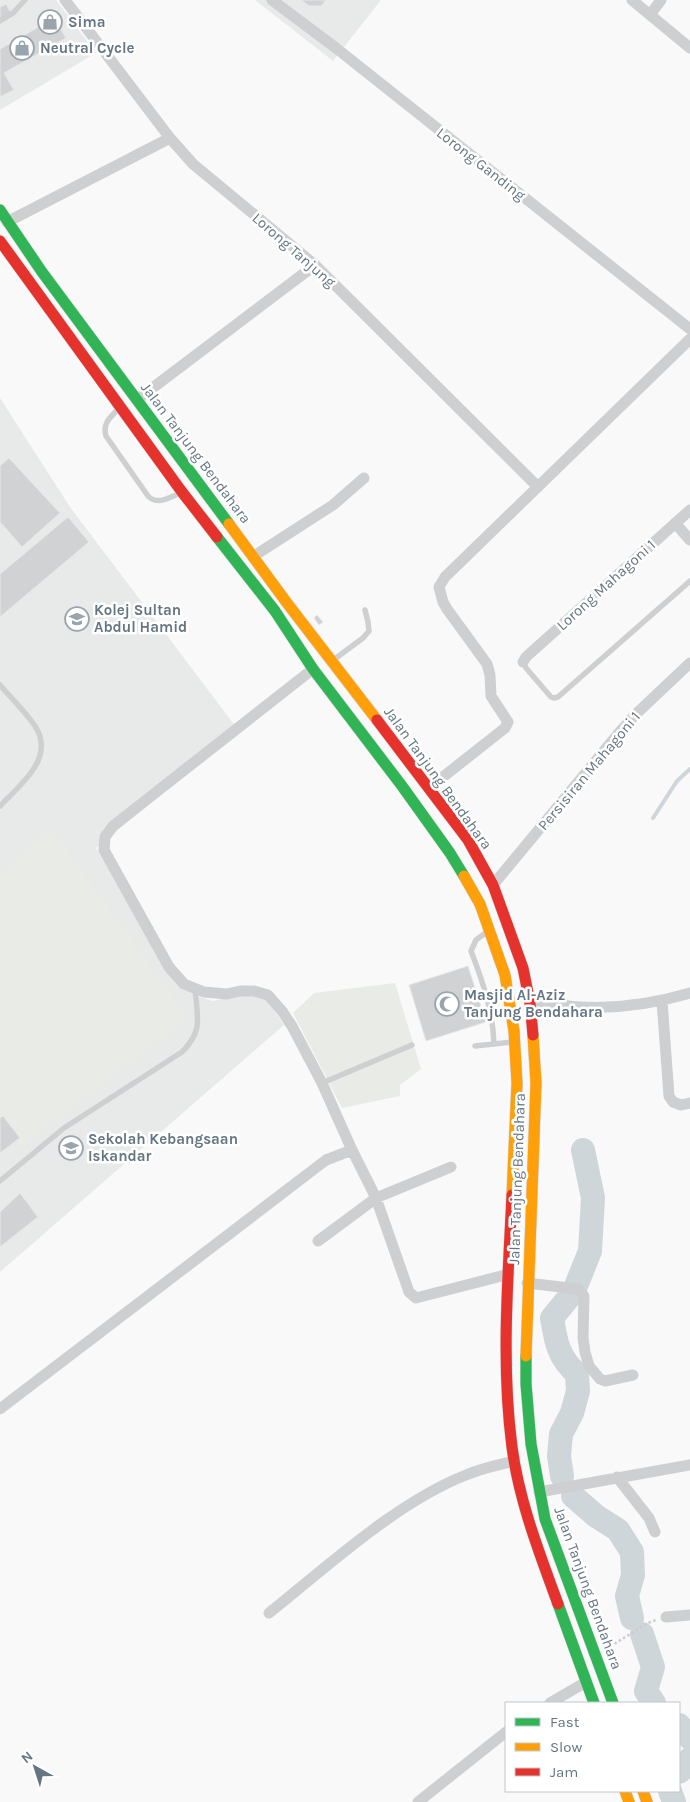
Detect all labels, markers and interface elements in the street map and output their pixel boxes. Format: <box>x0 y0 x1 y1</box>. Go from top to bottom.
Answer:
shop icon: Sima <box>37 9 63 35</box>
place label: Sima <box>68 13 106 31</box>
shop icon: Neutral Cycle <box>9 35 35 61</box>
place label: Neutral Cycle <box>40 39 135 57</box>
street label: Lorong Ganding <box>433 124 529 205</box>
street label: Lorong Tanjung <box>249 209 340 291</box>
street label: Jalan Tanjung Bendahara <box>137 379 255 527</box>
street label: Lorong Mahagoni 1 <box>553 536 659 634</box>
place label: Kolej Sultan Abdul Hamid <box>94 601 187 636</box>
school or university icon: Kolej Sultan Abdul Hamid <box>64 606 90 632</box>
street label: Jalan Tanjung Bendahara <box>380 703 496 853</box>
street label: Persisiran Mahagoni 1 <box>534 708 644 834</box>
place label: Masjid Al-Aziz Tanjung Bendahara <box>464 986 603 1021</box>
mosque icon: Masjid Al-Aziz Tanjung Bendahara <box>434 991 460 1017</box>
street label: Jalan Tanjung Bendahara <box>505 1093 529 1265</box>
place label: Sekolah Kebangsaan Iskandar <box>88 1130 238 1165</box>
school or university icon: Sekolah Kebangsaan Iskandar <box>58 1135 84 1161</box>
street label: Jalan Tanjung Bendahara <box>550 1504 626 1672</box>
legend <box>505 1702 680 1792</box>
text: Fast <box>550 1713 580 1731</box>
text: Slow <box>550 1738 582 1756</box>
north arrow <box>10 1742 60 1792</box>
text: N <box>18 1748 36 1767</box>
text: Jam <box>550 1763 578 1781</box>

